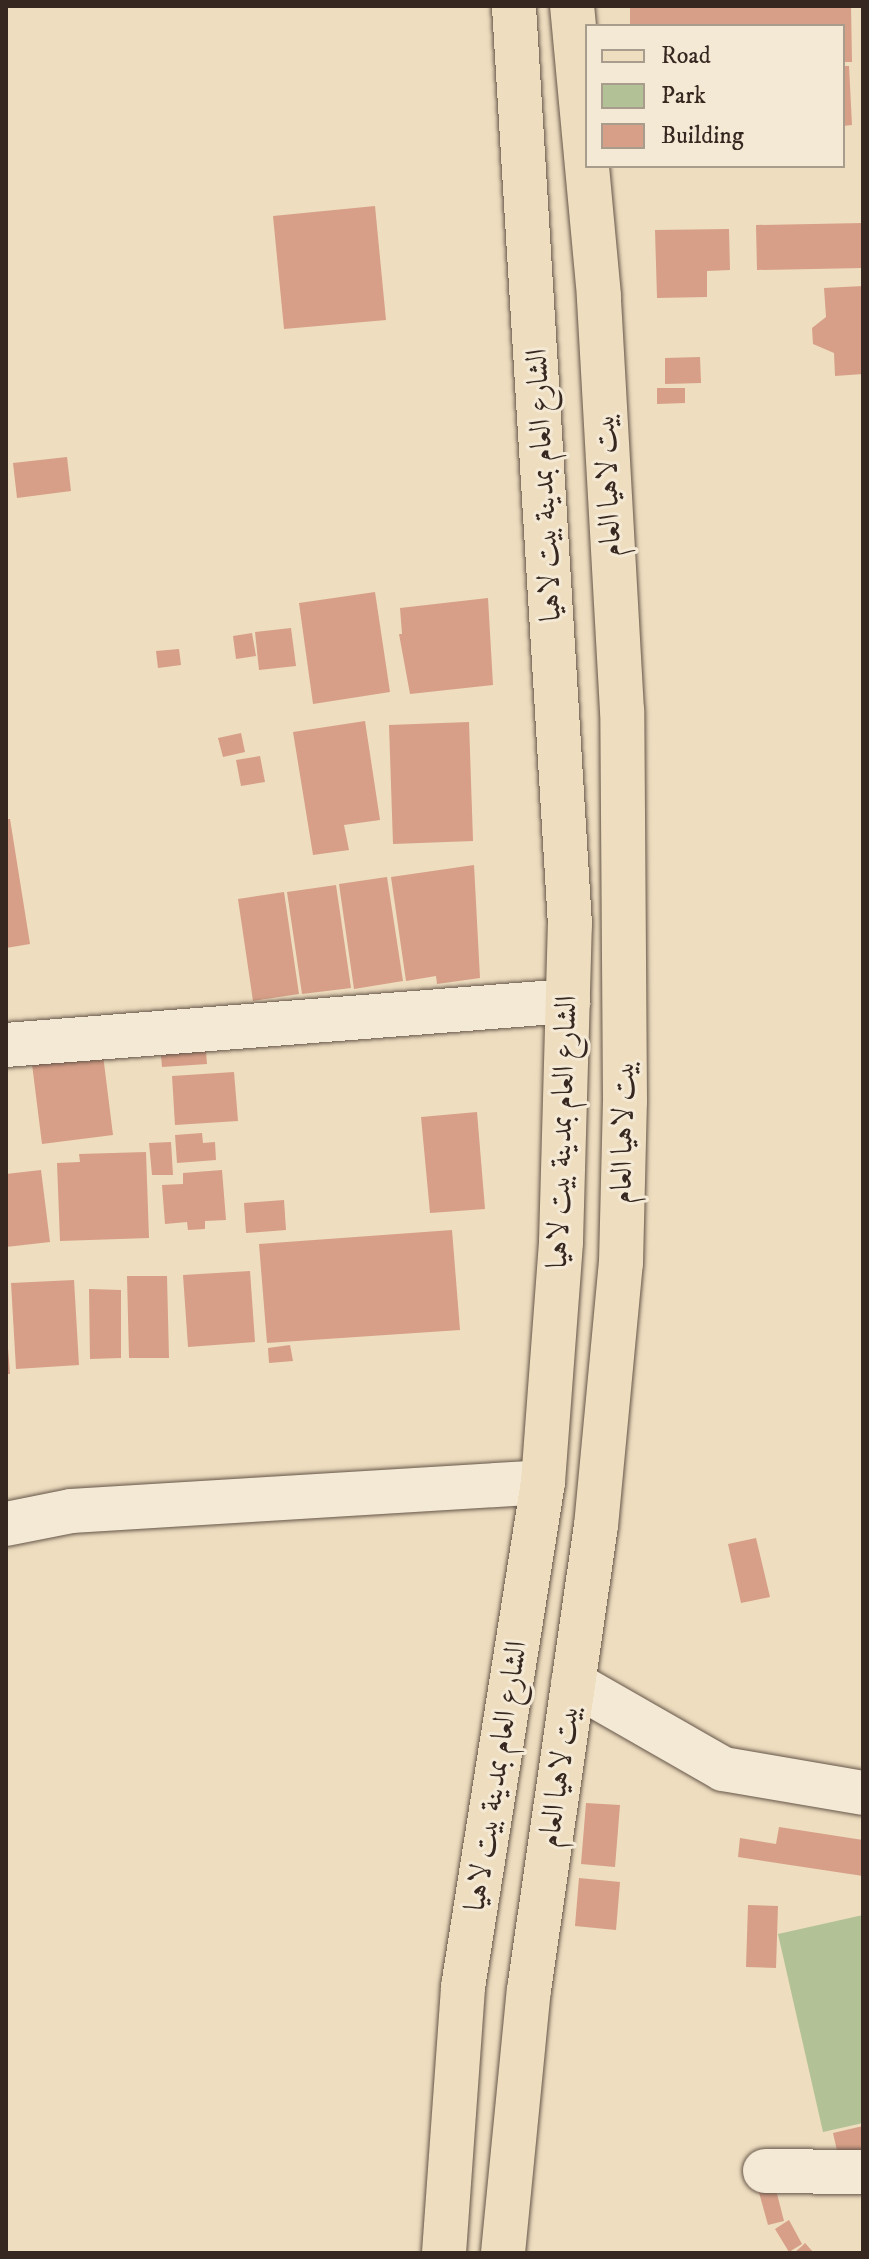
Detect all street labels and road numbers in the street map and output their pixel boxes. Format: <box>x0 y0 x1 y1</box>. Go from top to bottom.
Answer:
street label: الشارع العام بمدينة بيت لاهيا <box>520 348 570 622</box>
street label: بيت لاهيا العام <box>587 412 631 558</box>
street label: الشارع العام بمدينة بيت لاهيا <box>540 995 586 1269</box>
street label: بيت لاهيا العام <box>605 1060 643 1204</box>
street label: الشارع العام بمدينة بيت لاهيا <box>458 1638 536 1914</box>
street label: بيت لاهيا العام <box>532 1702 588 1850</box>

